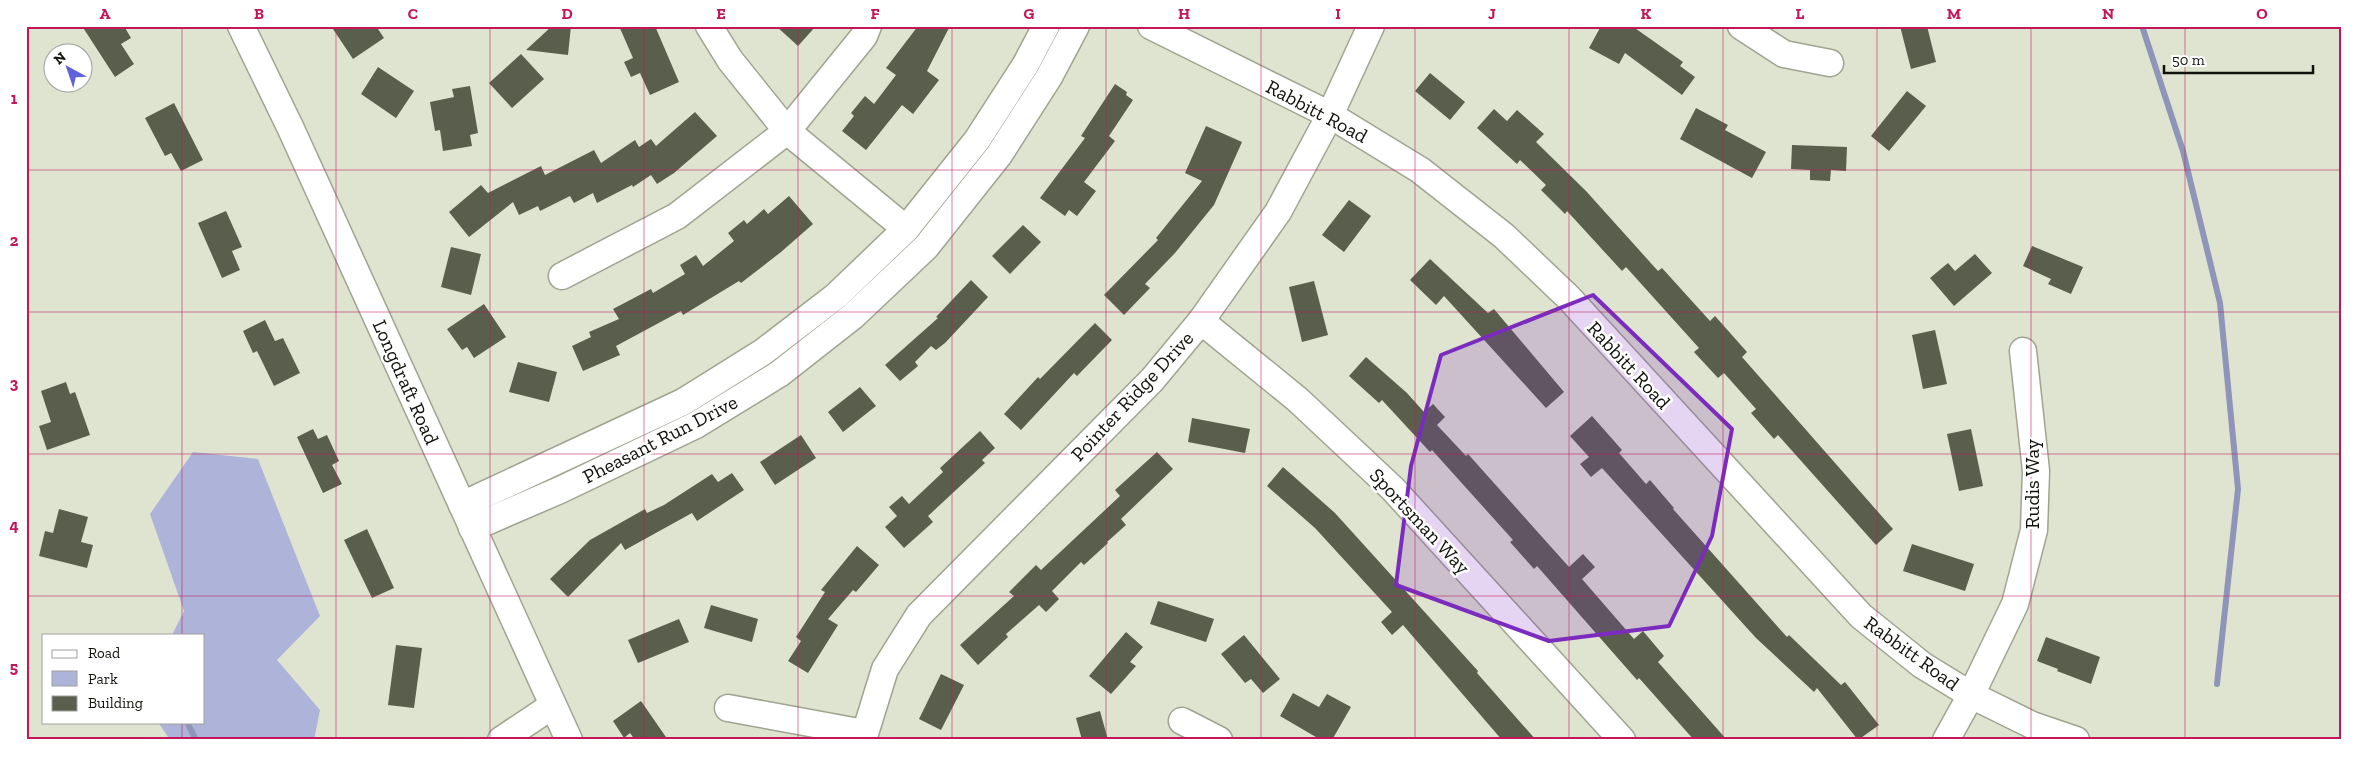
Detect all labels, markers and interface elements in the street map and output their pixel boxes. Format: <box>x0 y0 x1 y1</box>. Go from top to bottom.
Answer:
text: A <box>100 4 111 23</box>
text: B <box>254 4 264 23</box>
text: C <box>408 4 418 23</box>
text: D <box>561 4 573 23</box>
text: E <box>716 4 726 23</box>
text: F <box>870 4 880 23</box>
text: G <box>1024 4 1035 23</box>
text: H <box>1178 4 1190 23</box>
text: I <box>1335 4 1341 23</box>
text: J <box>1488 4 1496 23</box>
text: K <box>1641 4 1652 23</box>
text: L <box>1796 4 1805 23</box>
text: M <box>1947 4 1961 23</box>
text: N <box>2102 4 2114 23</box>
text: O <box>2256 4 2268 23</box>
north arrow <box>42 42 92 92</box>
scale bar <box>2164 42 2313 74</box>
text: N <box>50 48 70 68</box>
text: 50 m <box>2172 51 2205 69</box>
street label: Rabbitt Road <box>1262 74 1372 148</box>
text: 1 <box>11 89 18 108</box>
text: 2 <box>10 231 19 250</box>
street label: Longdraft Road <box>368 316 444 448</box>
street label: Rabbitt Road <box>1582 316 1676 414</box>
street label: Pointer Ridge Drive <box>1066 326 1198 466</box>
text: 3 <box>10 374 19 393</box>
street label: Pheasant Run Drive <box>579 390 741 488</box>
street label: Rudis Way <box>2020 438 2044 529</box>
street label: Sportsman Way <box>1365 463 1476 579</box>
text: 4 <box>9 516 19 535</box>
street label: Rabbitt Road <box>1860 611 1964 695</box>
legend <box>42 634 205 724</box>
text: Road <box>88 644 121 662</box>
text: 5 <box>10 658 18 677</box>
text: Park <box>88 670 118 688</box>
text: Building <box>88 694 143 712</box>

